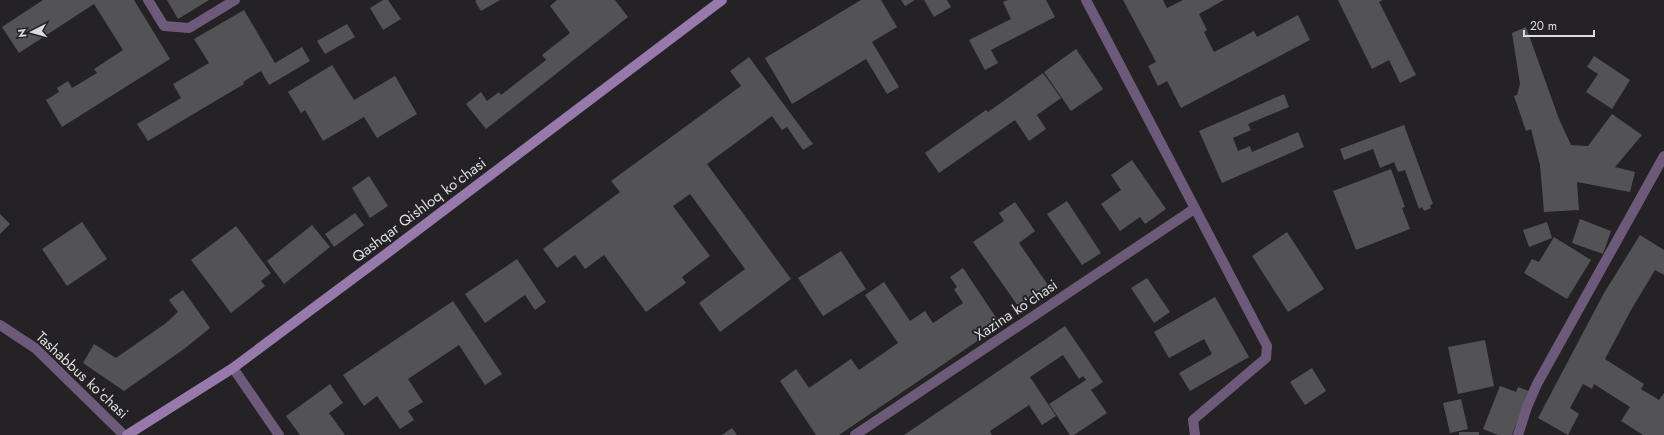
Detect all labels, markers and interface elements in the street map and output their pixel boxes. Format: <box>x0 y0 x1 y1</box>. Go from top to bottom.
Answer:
north arrow <box>12 12 52 52</box>
scale bar <box>1524 12 1594 38</box>
text: 20 m <box>1530 17 1557 35</box>
text: N <box>14 28 30 38</box>
street label: Qashqar Qishloq koʻchasi <box>347 152 491 268</box>
street label: Xazina koʻchasi <box>970 274 1062 346</box>
street label: Tashabbus koʻchasi <box>31 326 133 424</box>

